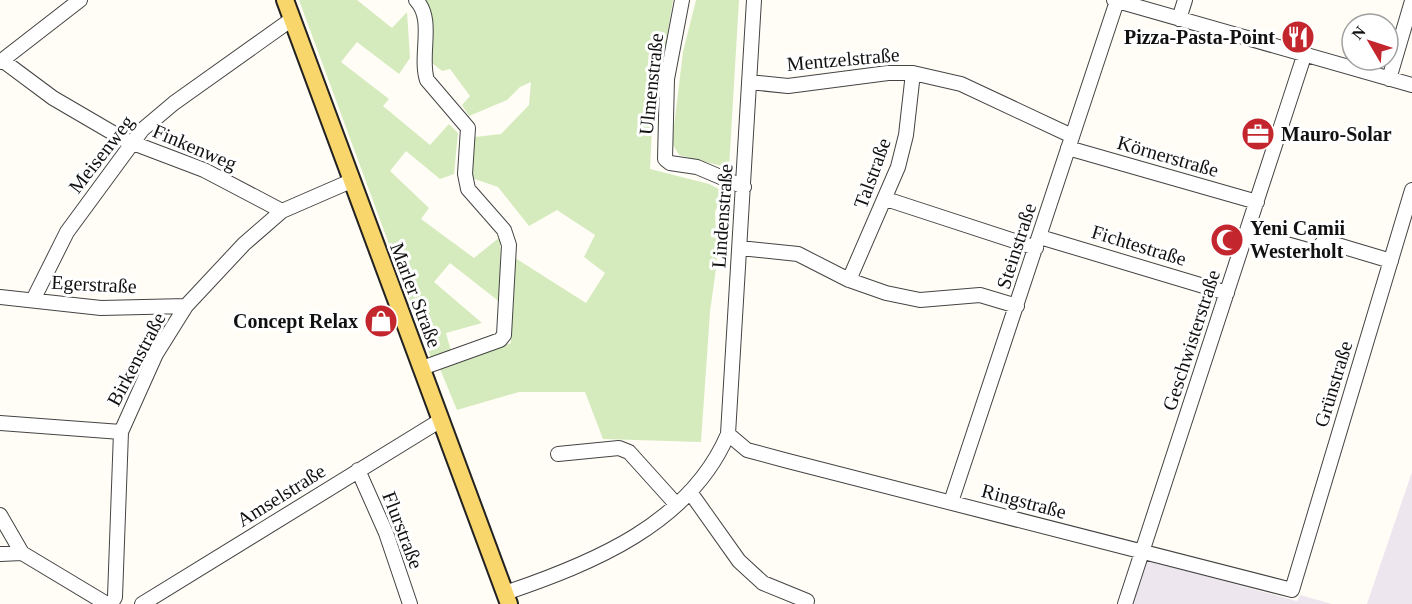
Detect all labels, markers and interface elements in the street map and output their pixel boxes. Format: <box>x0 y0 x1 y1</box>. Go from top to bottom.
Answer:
north arrow <box>1340 12 1400 72</box>
restaurant icon: Pizza-Pasta-Point <box>1280 19 1316 55</box>
text: N <box>1348 23 1369 43</box>
place label: Pizza-Pasta-Point <box>1124 26 1275 48</box>
street label: Ulmenstraße <box>635 32 667 136</box>
street label: Mentzelstraße <box>786 43 901 75</box>
street label: Meisenweg <box>64 111 139 198</box>
office icon: Mauro-Solar <box>1240 116 1276 152</box>
street label: Finkenweg <box>149 120 240 175</box>
place label: Mauro-Solar <box>1281 123 1392 145</box>
street label: Körnerstraße <box>1115 131 1221 181</box>
street label: Talstraße <box>849 135 895 211</box>
street label: Lindenstraße <box>707 163 737 269</box>
street label: Steinstraße <box>992 200 1040 292</box>
place label: Yeni Camii Westerholt <box>1250 217 1345 262</box>
street label: Fichtestraße <box>1089 220 1189 270</box>
mosque icon: Yeni Camii Westerholt <box>1209 222 1245 258</box>
street label: Marler Straße <box>386 239 446 351</box>
street label: Geschwisterstraße <box>1158 267 1224 413</box>
street label: Egerstraße <box>51 271 137 298</box>
shop icon: Concept Relax <box>363 303 399 339</box>
street label: Birkenstraße <box>102 309 170 409</box>
place label: Concept Relax <box>233 310 358 333</box>
street label: Grünstraße <box>1309 338 1357 430</box>
street label: Amselstraße <box>233 459 329 531</box>
street label: Ringstraße <box>979 479 1069 524</box>
street label: Flurstraße <box>378 488 428 572</box>

